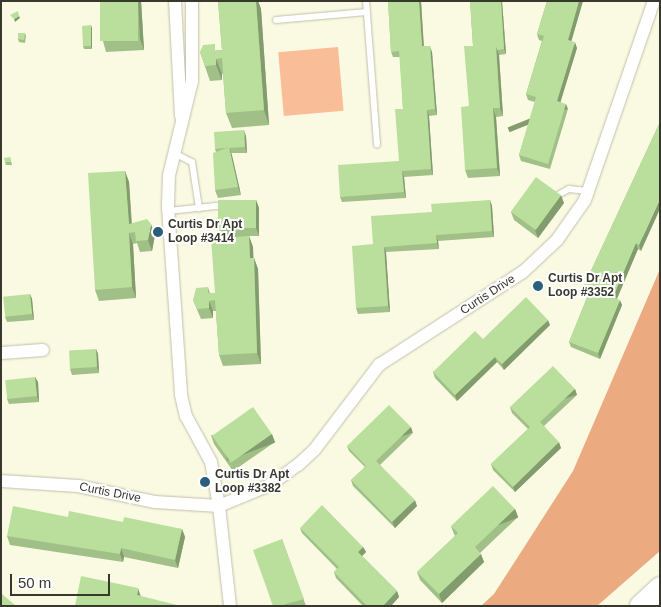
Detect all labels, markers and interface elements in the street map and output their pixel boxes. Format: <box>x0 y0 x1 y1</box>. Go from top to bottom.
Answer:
place label: Curtis Dr Apt Loop #3414 <box>168 218 243 246</box>
marker: Curtis Dr Apt Loop #3414 <box>152 226 164 238</box>
street label: Curtis Drive <box>458 272 518 318</box>
place label: Curtis Dr Apt Loop #3352 <box>548 272 623 300</box>
marker: Curtis Dr Apt Loop #3352 <box>532 280 544 292</box>
place label: Curtis Dr Apt Loop #3382 <box>215 468 290 496</box>
marker: Curtis Dr Apt Loop #3382 <box>199 476 211 488</box>
street label: Curtis Drive <box>78 480 142 506</box>
scale bar <box>12 564 112 596</box>
text: 50 m <box>18 574 51 591</box>

